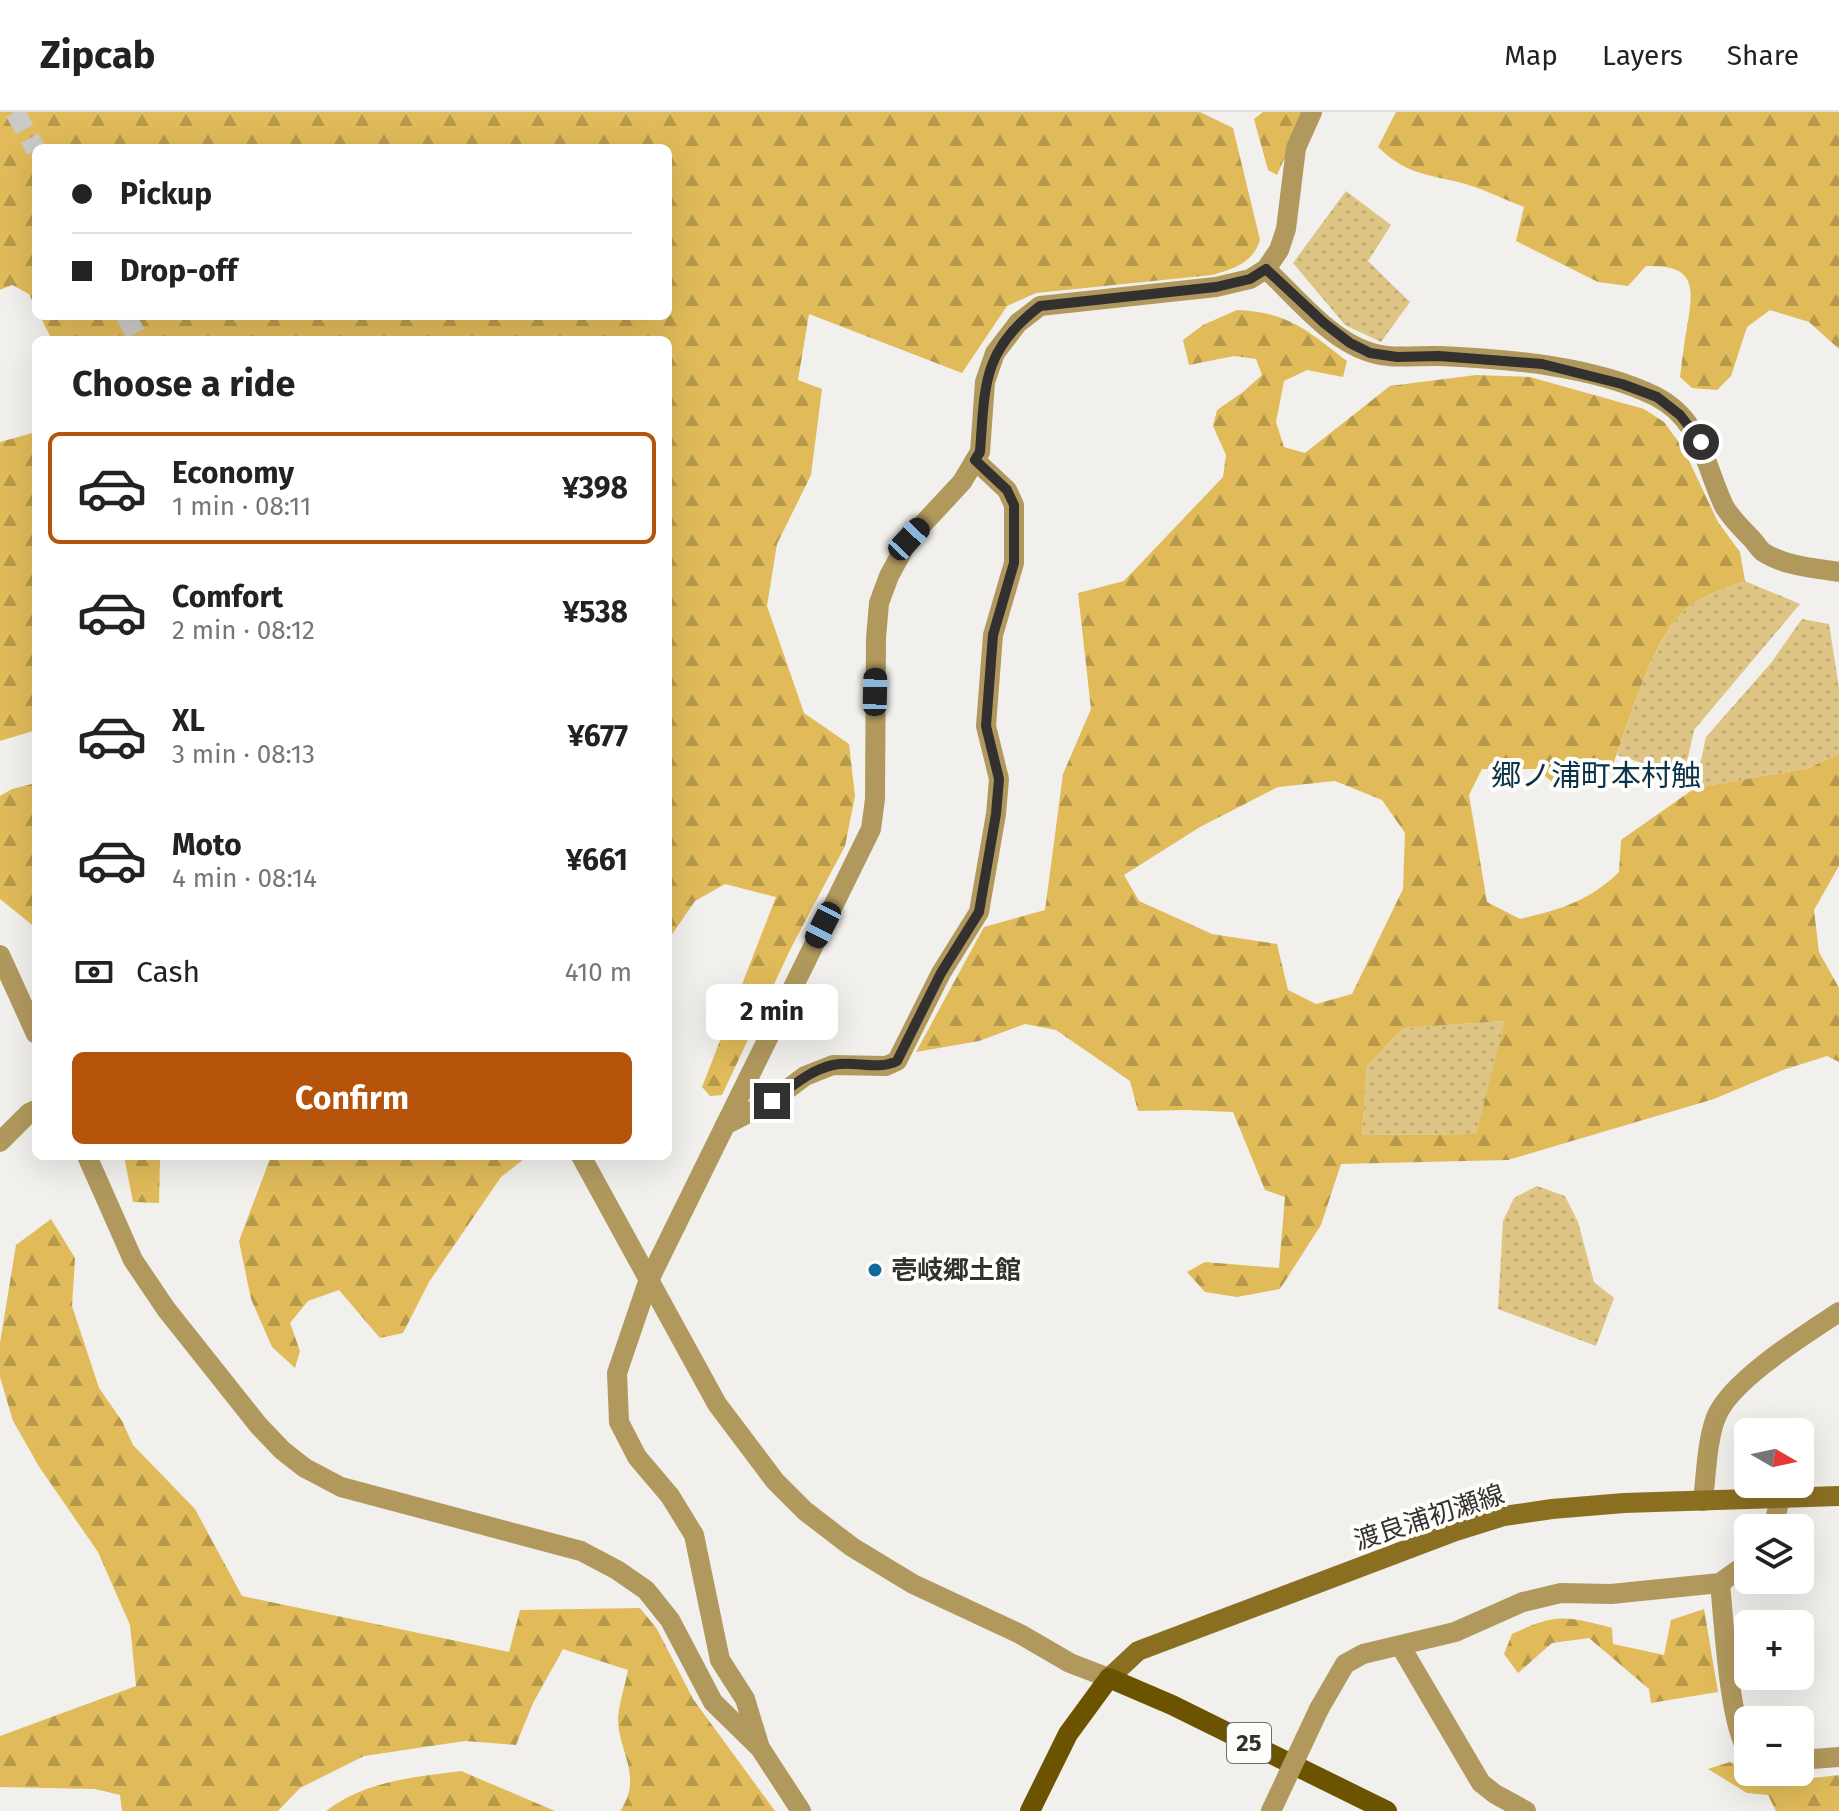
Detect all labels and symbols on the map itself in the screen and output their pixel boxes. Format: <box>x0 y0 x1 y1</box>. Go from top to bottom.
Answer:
route start <box>1683 424 1719 460</box>
car <box>884 513 934 565</box>
car <box>863 668 887 716</box>
district label: 郷ノ浦町本村触 <box>1491 758 1701 794</box>
car <box>801 898 845 952</box>
callout: 2 min <box>706 985 838 1041</box>
route end <box>754 1083 790 1119</box>
place label: 壱岐郷土館 <box>891 1255 1021 1286</box>
marker: 壱岐郷土館 <box>866 1261 884 1279</box>
north arrow <box>1734 1418 1814 1498</box>
street label: 渡良浦初瀬線 <box>1350 1479 1508 1556</box>
road number: 25 <box>1227 1723 1271 1763</box>

